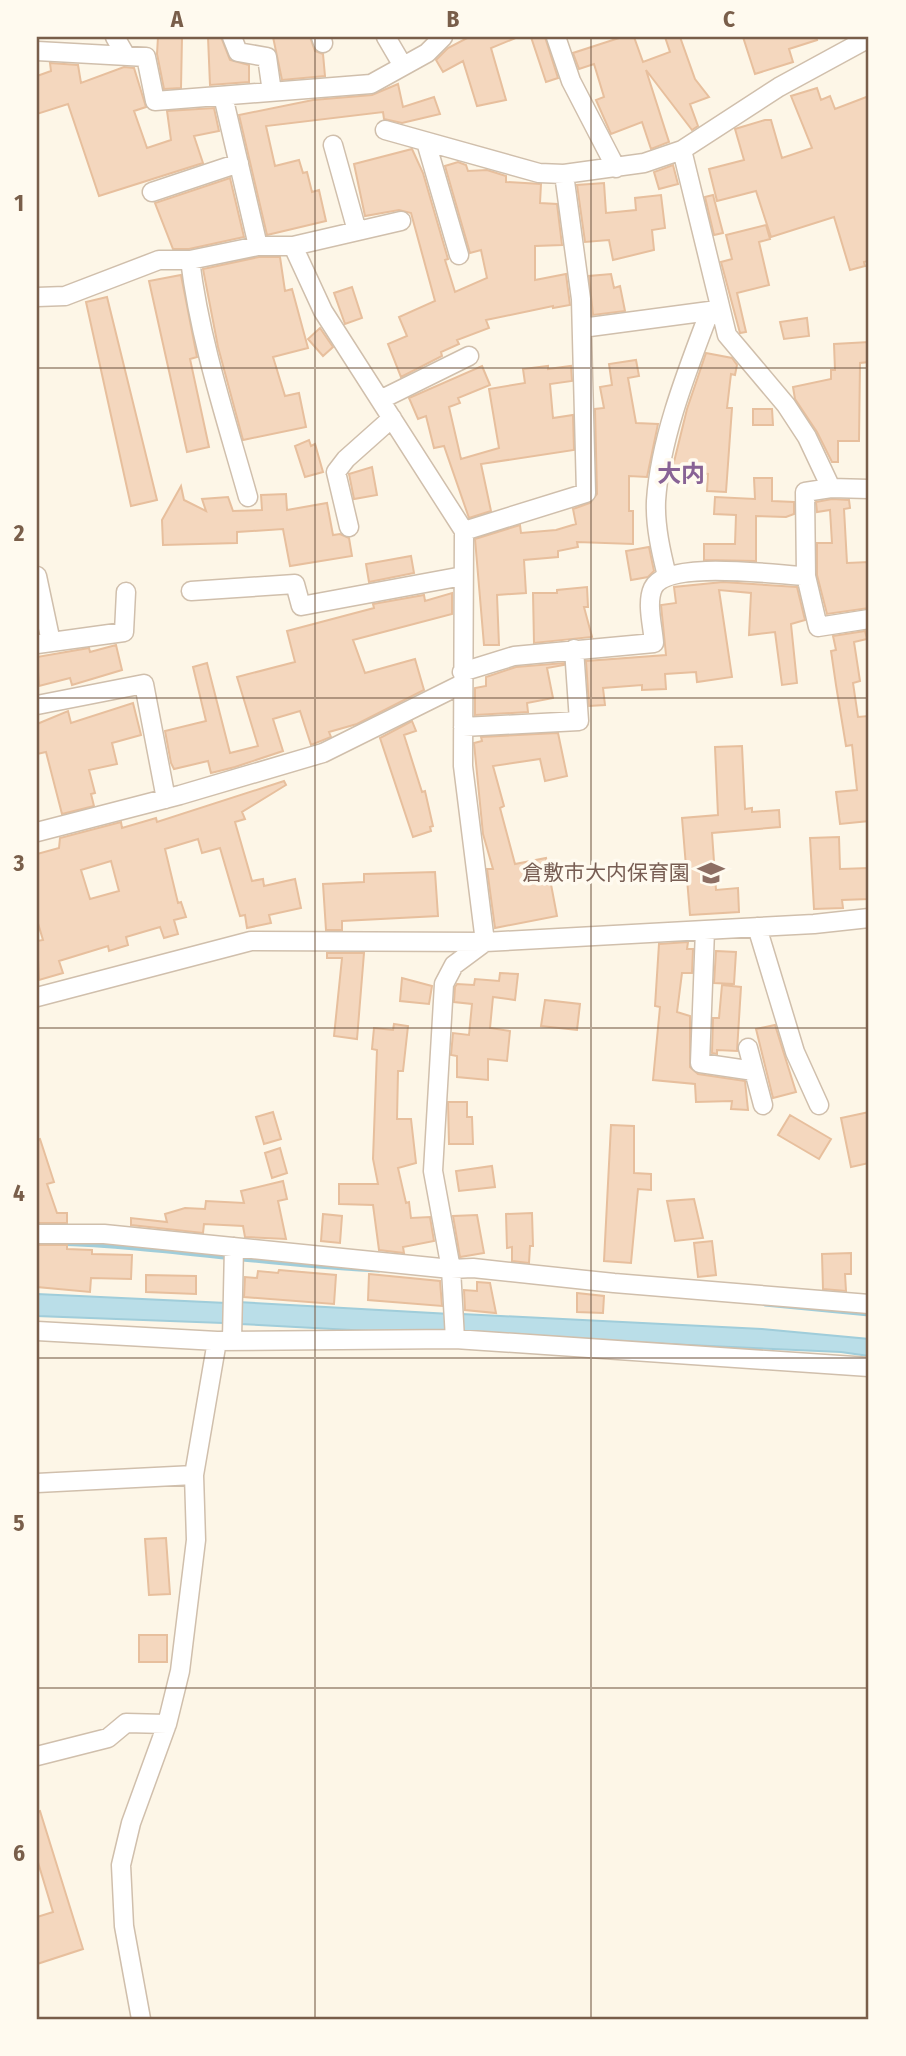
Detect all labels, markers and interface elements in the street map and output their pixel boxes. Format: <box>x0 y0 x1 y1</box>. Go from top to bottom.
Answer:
text: A <box>170 5 184 33</box>
text: B <box>447 5 460 33</box>
text: C <box>723 5 735 33</box>
text: 1 <box>14 189 24 217</box>
district label: 大内 <box>657 460 705 488</box>
text: 2 <box>13 519 25 547</box>
text: 3 <box>13 849 25 877</box>
school or university icon: 倉敷市大内保育園 <box>696 858 726 888</box>
place label: 倉敷市大内保育園 <box>522 860 690 886</box>
text: 4 <box>13 1179 25 1207</box>
text: 5 <box>13 1509 25 1537</box>
text: 6 <box>13 1839 25 1867</box>

